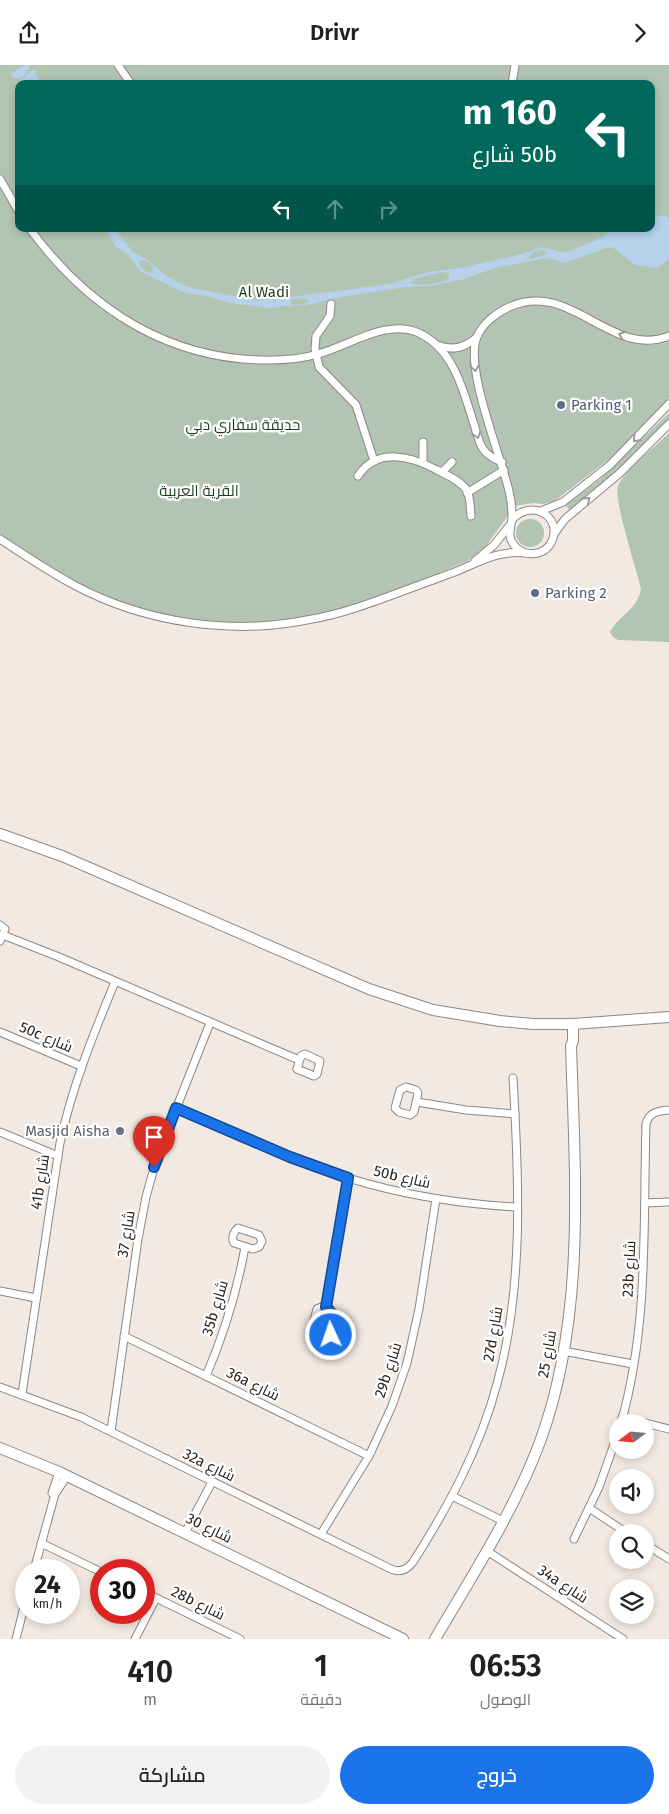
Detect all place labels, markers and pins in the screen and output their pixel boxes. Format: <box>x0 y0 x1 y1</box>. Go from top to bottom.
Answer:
place label: Parking 1 <box>571 396 632 414</box>
marker: Parking 1 <box>555 399 567 411</box>
place label: Parking 2 <box>545 584 607 602</box>
marker: Parking 2 <box>529 587 541 599</box>
pin <box>133 1116 175 1167</box>
place label: Masjid Aisha <box>25 1122 110 1140</box>
marker: Masjid Aisha <box>114 1125 126 1137</box>

